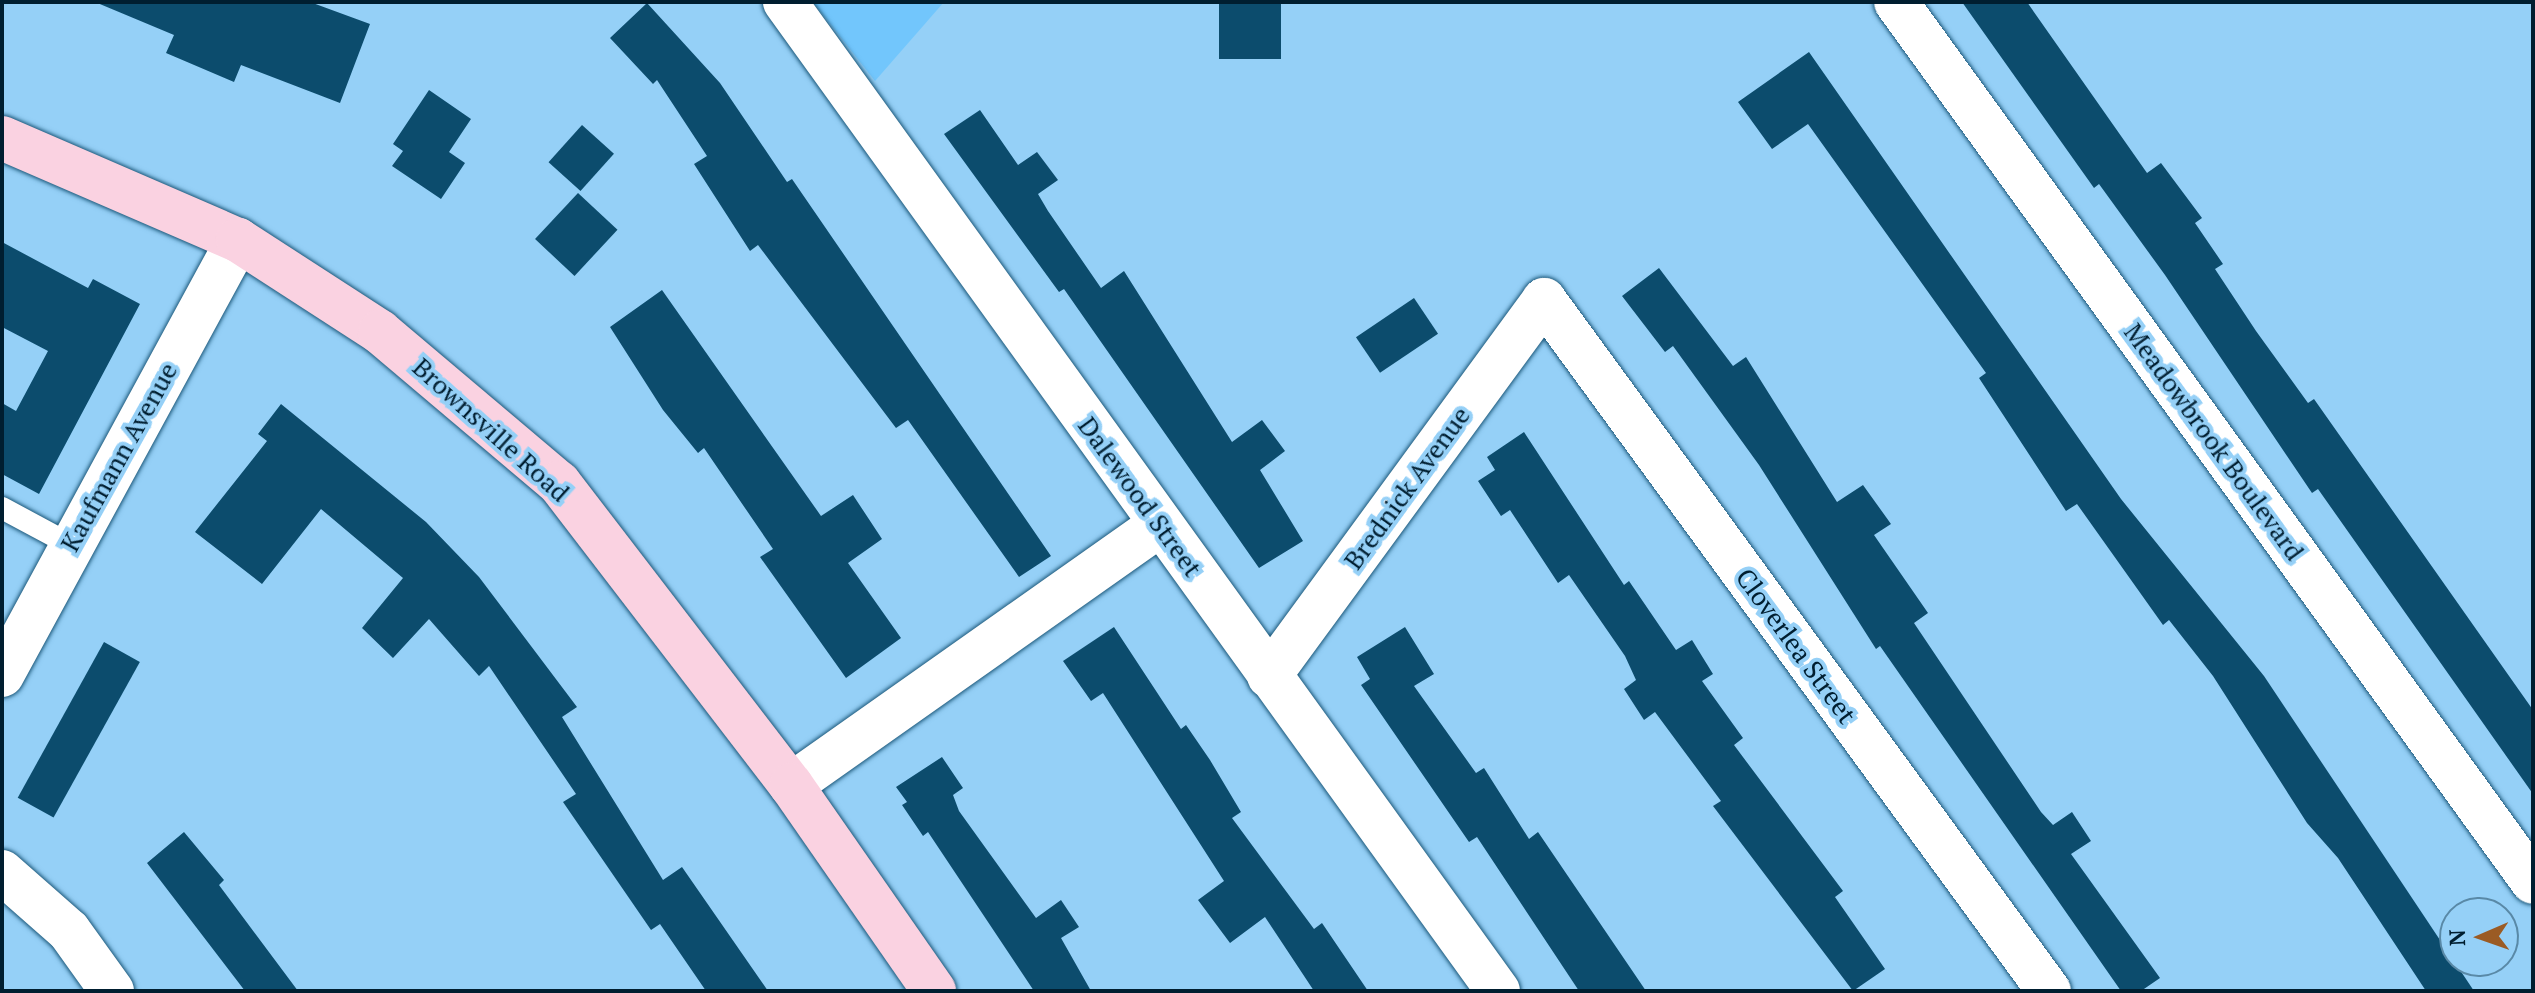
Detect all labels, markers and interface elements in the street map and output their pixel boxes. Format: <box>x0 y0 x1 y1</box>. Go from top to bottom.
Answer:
street label: Meadowbrook Boulevard <box>2118 317 2310 567</box>
street label: Brownsville Road <box>406 352 576 508</box>
street label: Kaufmann Avenue <box>54 357 184 557</box>
street label: Brednick Avenue <box>1337 400 1477 576</box>
street label: Dalewood Street <box>1072 411 1208 583</box>
street label: Cloverlea Street <box>1729 562 1863 730</box>
north arrow <box>2439 897 2519 977</box>
text: N <box>2442 929 2471 947</box>

